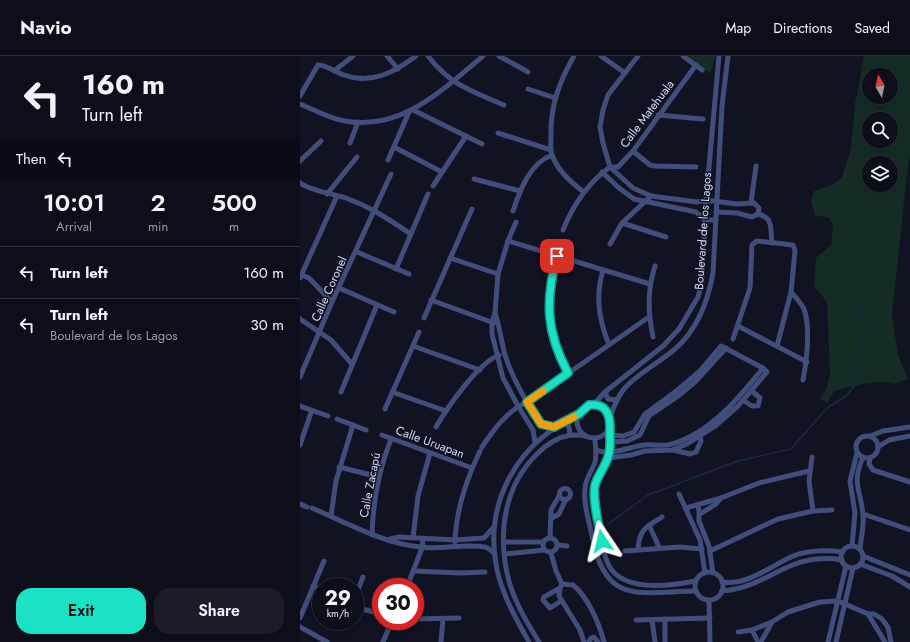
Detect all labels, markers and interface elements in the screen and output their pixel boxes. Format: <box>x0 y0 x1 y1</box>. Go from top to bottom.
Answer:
text: Navio <box>20 14 72 41</box>
text: Map <box>725 18 751 38</box>
text: Directions <box>773 18 833 38</box>
text: Saved <box>855 18 890 38</box>
text: 160 m <box>82 64 165 105</box>
north arrow <box>862 68 898 104</box>
map controls <box>862 68 898 192</box>
icon: left <box>16 72 68 124</box>
street label: Calle Matehuala <box>616 76 679 152</box>
text: Turn left <box>82 102 142 128</box>
button: search <box>862 112 898 148</box>
text: Then <box>16 148 46 170</box>
icon: left <box>54 148 76 170</box>
button: layers <box>862 156 898 192</box>
street label: Boulevard de los Lagos <box>690 172 716 290</box>
text: 10:01 <box>43 185 105 220</box>
text: 2 <box>151 185 166 220</box>
text: 500 <box>211 185 257 220</box>
text: Arrival <box>56 217 92 236</box>
text: min <box>148 217 168 236</box>
text: m <box>229 217 239 236</box>
pin <box>540 239 574 273</box>
icon: arrive <box>546 245 568 267</box>
street label: Calle Coronel <box>307 253 351 325</box>
icon: left <box>16 262 38 284</box>
text: Turn left <box>50 262 108 284</box>
text: 160 m <box>243 262 284 284</box>
text: Turn left <box>50 304 108 326</box>
icon: left <box>16 314 38 336</box>
text: 30 m <box>251 314 284 336</box>
text: Boulevard de los Lagos <box>50 326 178 345</box>
street label: Calle Uruapan <box>393 421 467 463</box>
street label: Calle Zacapú <box>355 451 385 519</box>
position arrow <box>581 520 623 562</box>
speed limit sign: 30 <box>372 578 424 630</box>
text: 29 <box>325 584 351 613</box>
button: Exit <box>16 588 146 634</box>
button: Share <box>154 588 284 634</box>
text: km/h <box>327 606 349 621</box>

